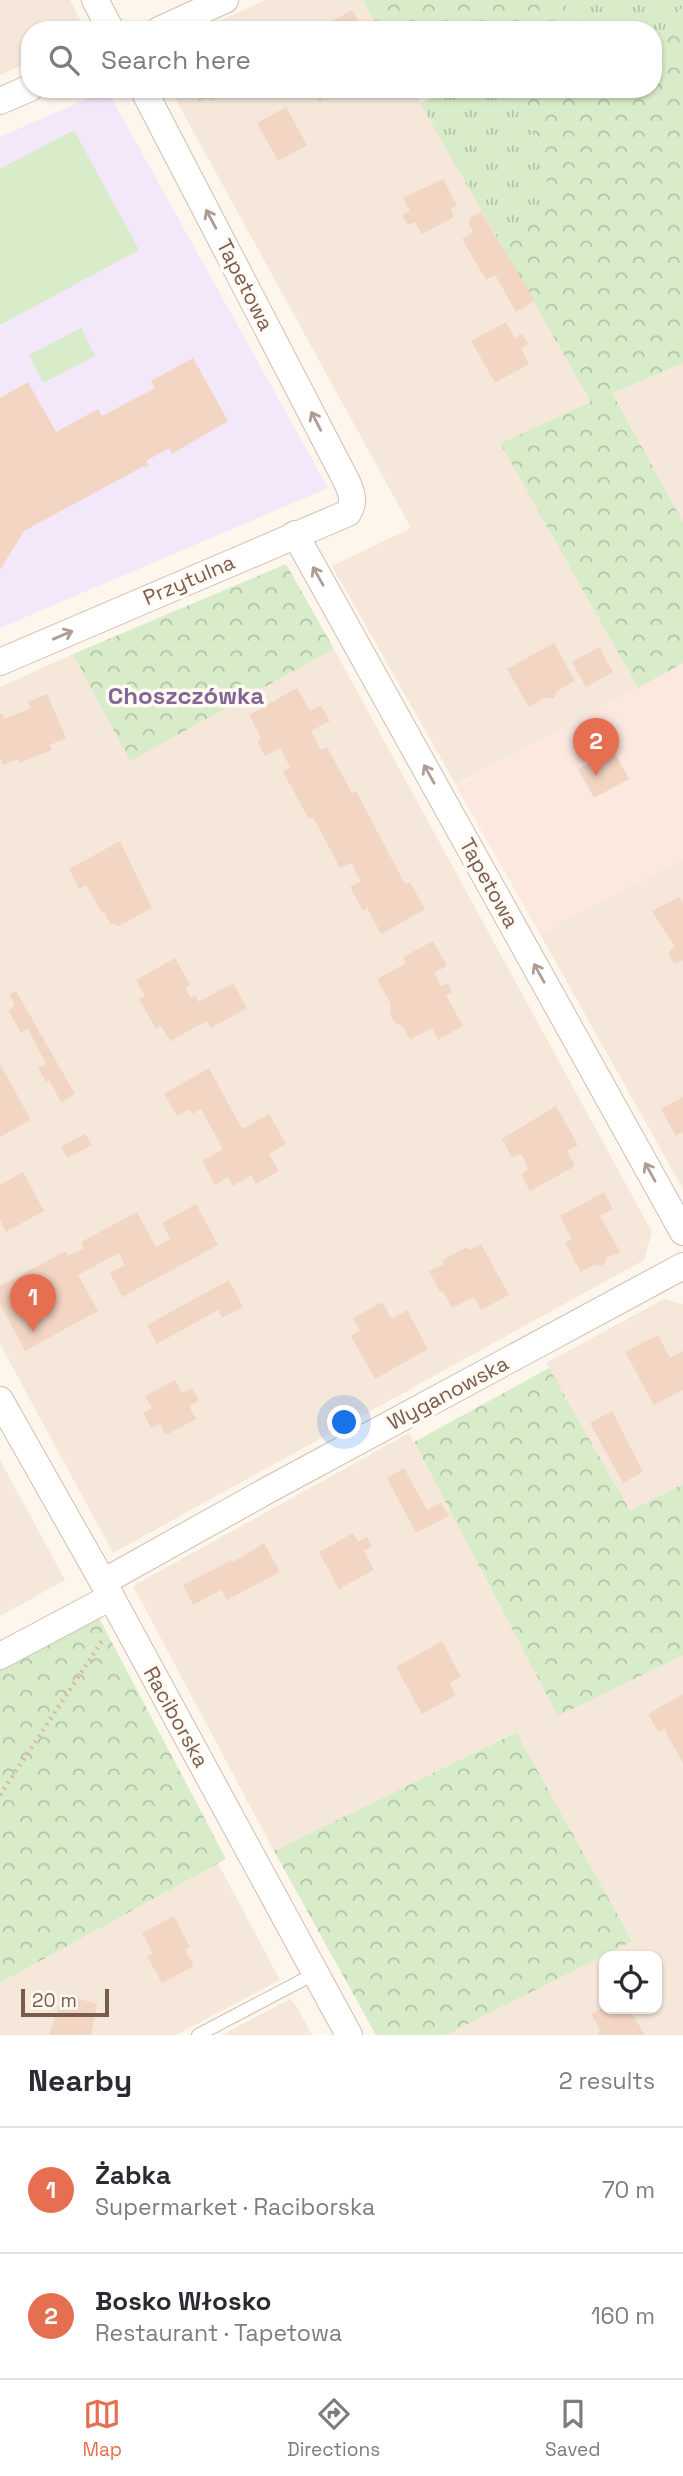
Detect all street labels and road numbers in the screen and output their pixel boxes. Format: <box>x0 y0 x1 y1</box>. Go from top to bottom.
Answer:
street label: Tapetowa <box>211 235 280 335</box>
street label: Przytulna <box>139 548 239 611</box>
street label: Tapetowa <box>454 833 525 933</box>
street label: Wyganowska <box>383 1349 513 1436</box>
street label: Raciborska <box>138 1662 215 1772</box>

